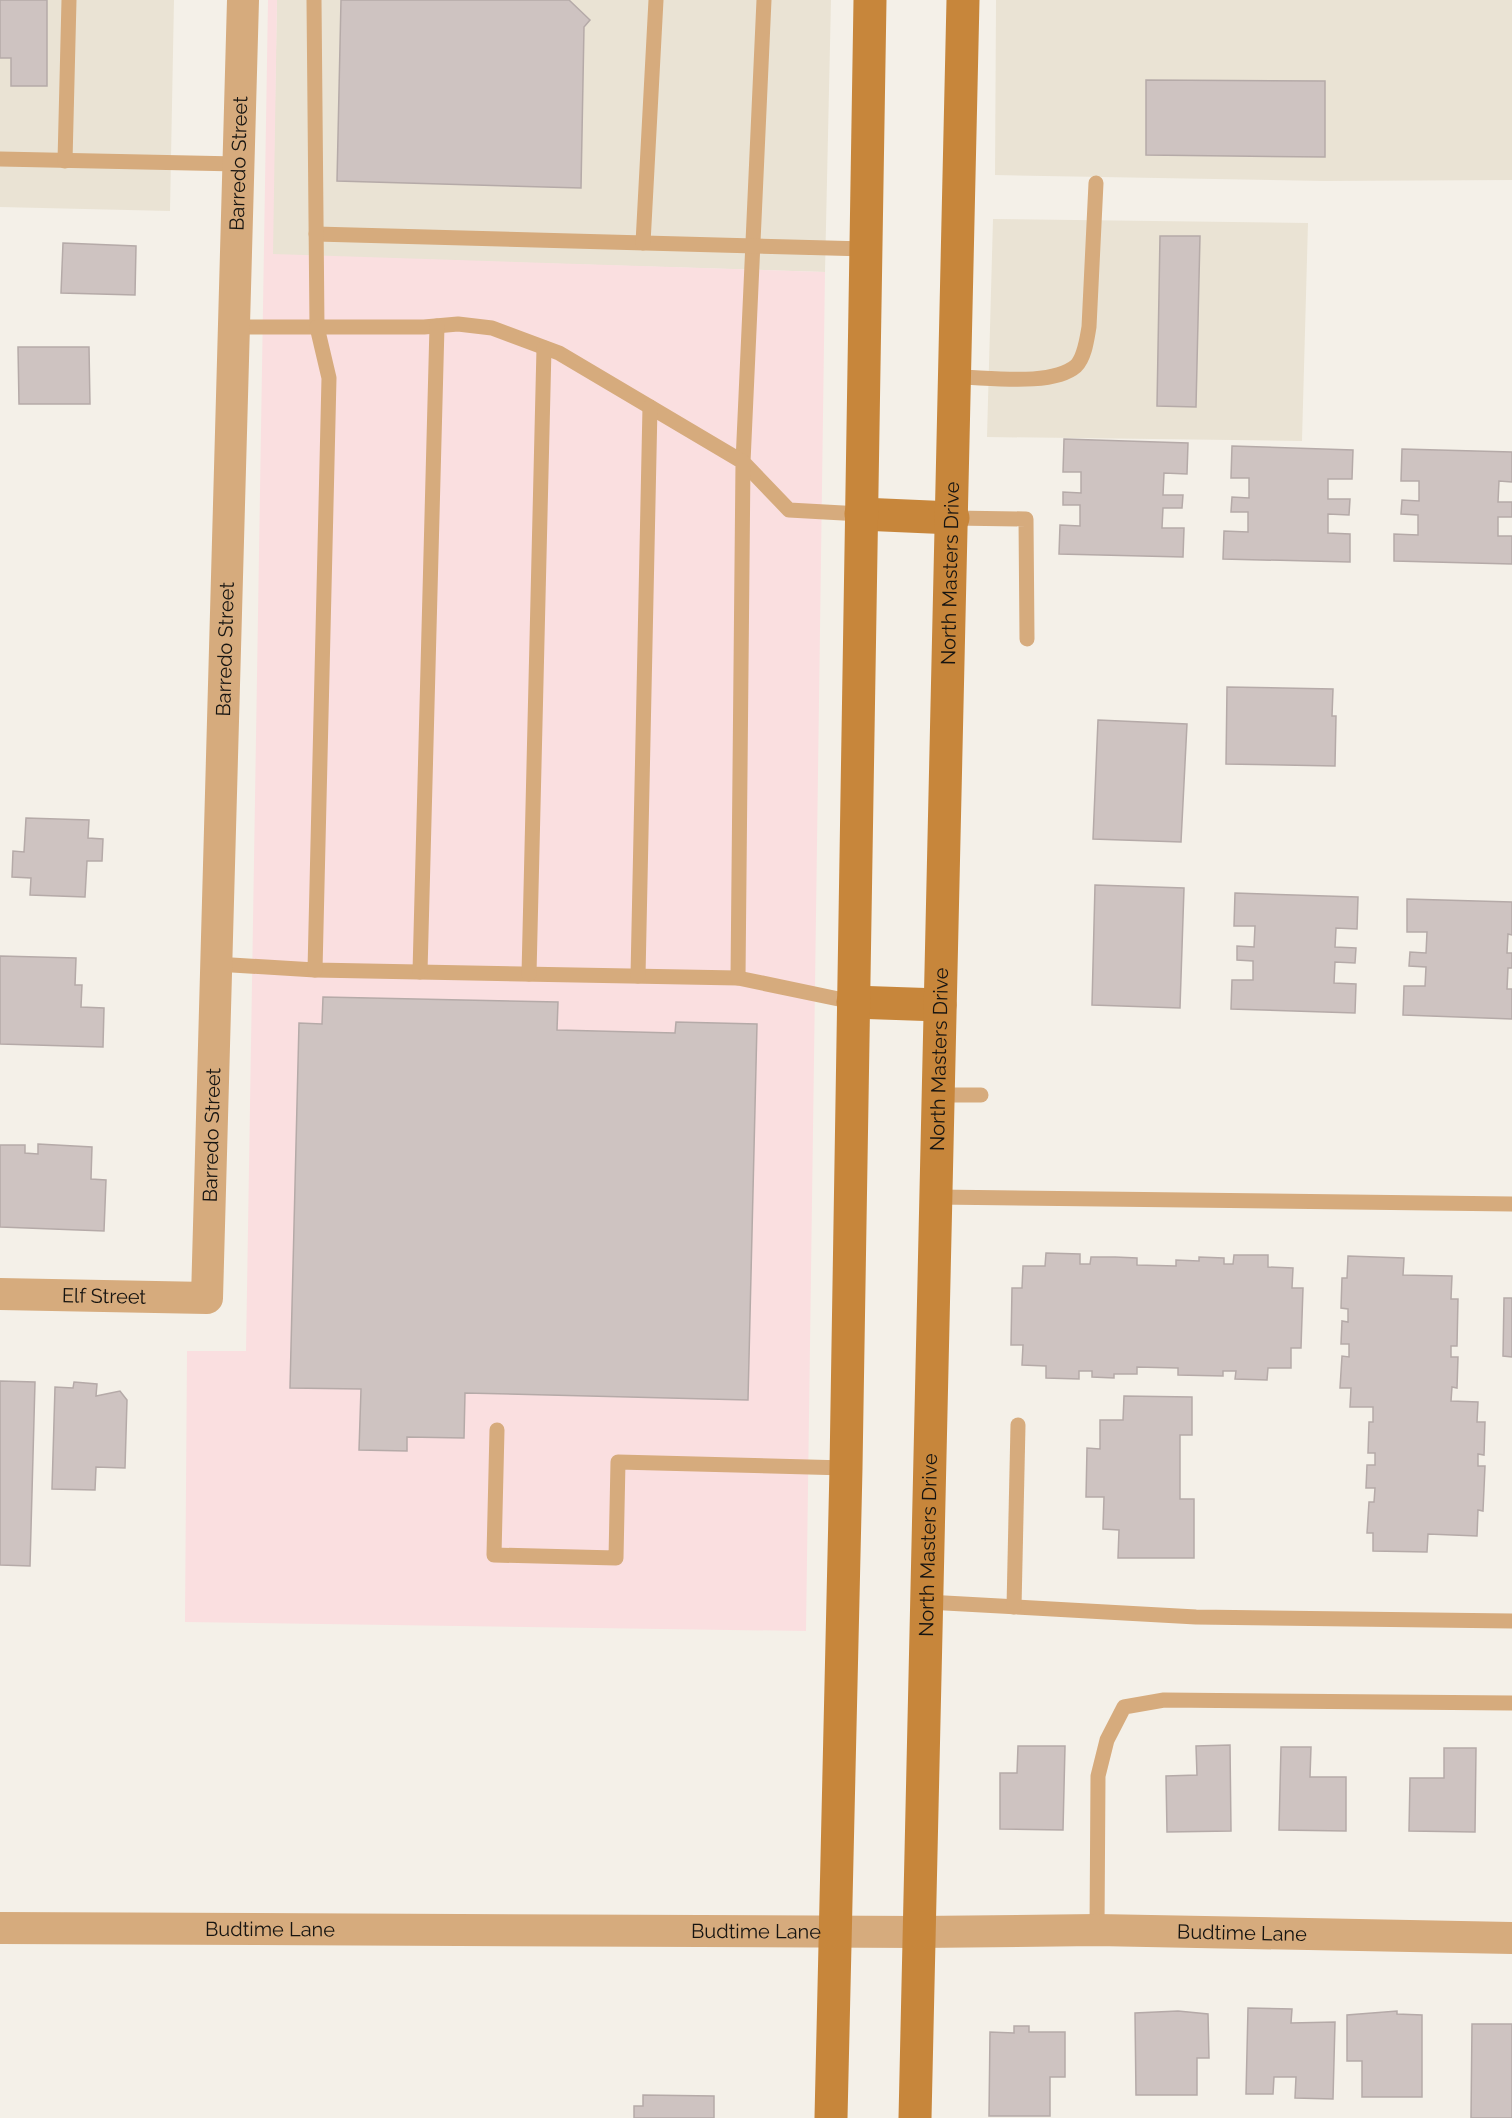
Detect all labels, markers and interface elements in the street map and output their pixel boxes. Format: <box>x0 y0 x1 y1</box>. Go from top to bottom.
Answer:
street label: Barredo Street <box>225 96 252 231</box>
street label: North Masters Drive <box>936 481 964 665</box>
street label: Barredo Street <box>211 581 239 717</box>
street label: North Masters Drive <box>925 967 953 1151</box>
street label: Barredo Street <box>198 1067 225 1203</box>
street label: Elf Street <box>62 1283 147 1309</box>
street label: North Masters Drive <box>914 1453 942 1637</box>
street label: Budtime Lane <box>205 1917 335 1941</box>
street label: Budtime Lane <box>691 1919 821 1944</box>
street label: Budtime Lane <box>1177 1920 1307 1946</box>

